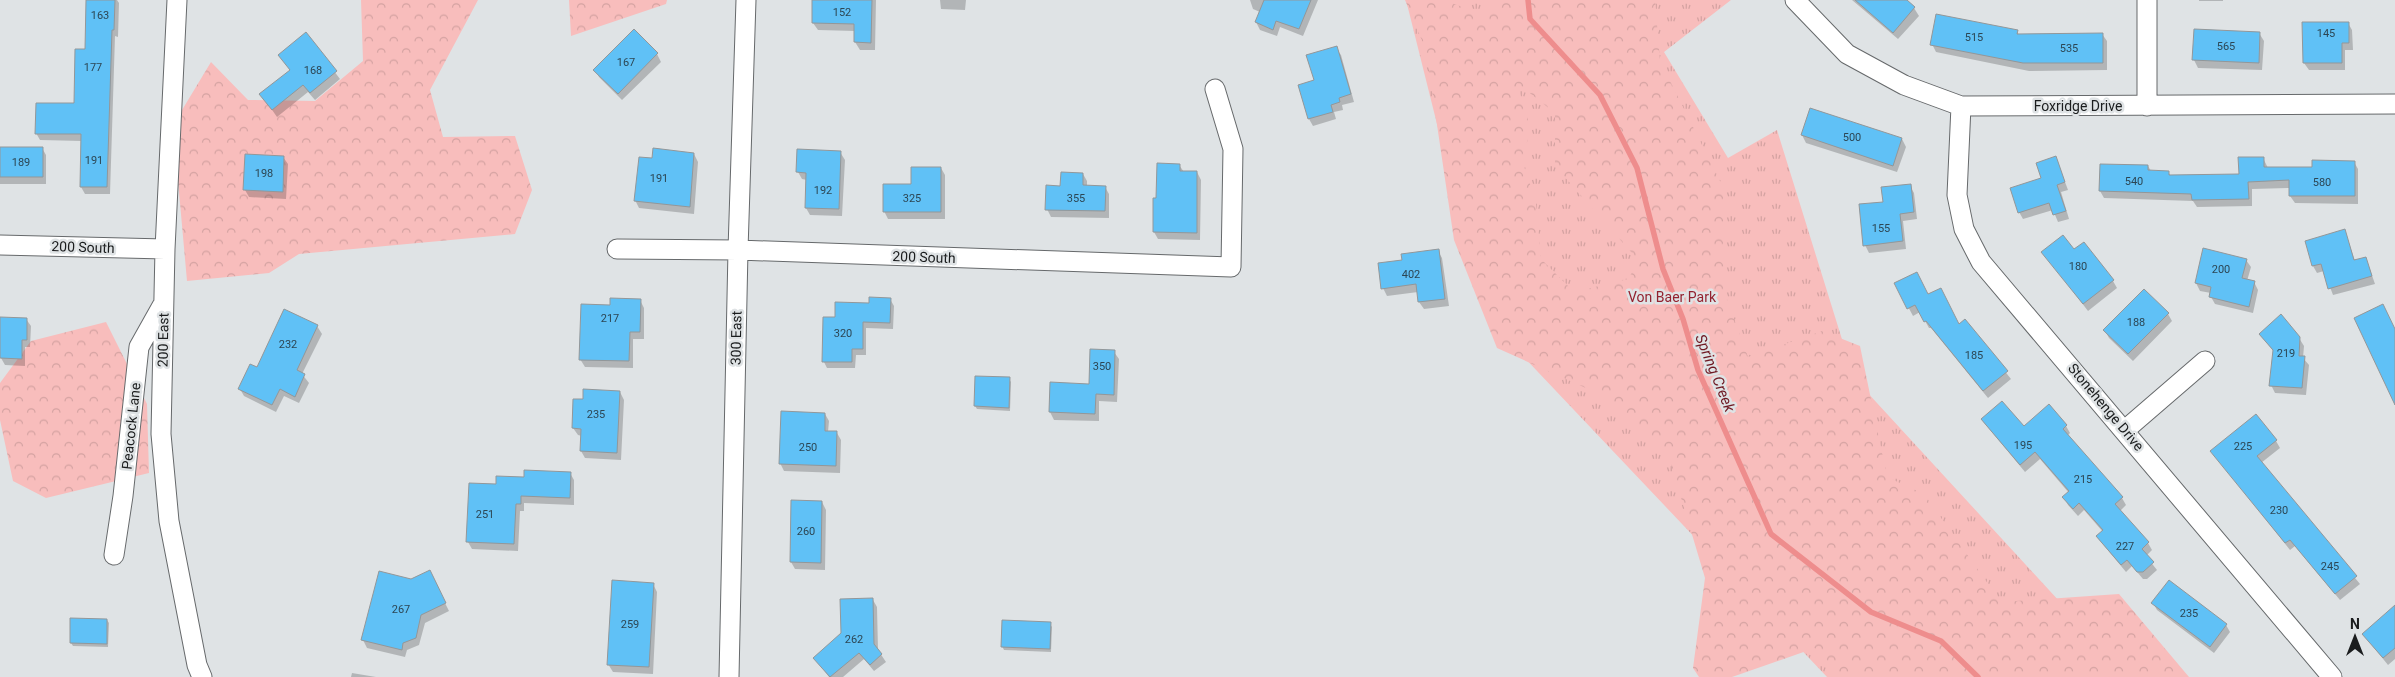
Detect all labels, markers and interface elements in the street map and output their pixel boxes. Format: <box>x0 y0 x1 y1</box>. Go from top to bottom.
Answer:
house number: 152 <box>833 6 851 19</box>
house number: 163 <box>91 9 109 22</box>
house number: 145 <box>2317 27 2335 40</box>
house number: 515 <box>1965 31 1983 44</box>
house number: 565 <box>2217 40 2235 53</box>
house number: 535 <box>2060 42 2078 55</box>
house number: 167 <box>617 56 635 69</box>
house number: 177 <box>84 61 102 74</box>
house number: 168 <box>304 64 322 77</box>
street label: Foxridge Drive <box>2034 98 2122 114</box>
house number: 500 <box>1843 131 1861 144</box>
house number: 191 <box>85 154 103 167</box>
house number: 189 <box>12 156 30 169</box>
house number: 198 <box>255 167 273 180</box>
house number: 191 <box>650 172 668 185</box>
house number: 540 <box>2125 175 2143 188</box>
house number: 580 <box>2313 176 2331 189</box>
house number: 192 <box>814 184 832 197</box>
house number: 325 <box>903 192 921 205</box>
house number: 355 <box>1067 192 1085 205</box>
house number: 155 <box>1872 222 1890 235</box>
street label: 200 South <box>51 238 115 256</box>
street label: 200 South <box>892 248 956 266</box>
house number: 180 <box>2069 260 2087 273</box>
house number: 200 <box>2212 263 2230 276</box>
house number: 402 <box>1402 268 1420 281</box>
park label: Von Baer Park <box>1628 289 1717 305</box>
street label: 300 East <box>728 310 744 365</box>
street label: 200 East <box>155 312 171 367</box>
house number: 217 <box>601 312 619 325</box>
house number: 188 <box>2127 316 2145 329</box>
house number: 320 <box>834 327 852 340</box>
water label: Spring Creek <box>1691 331 1739 415</box>
house number: 232 <box>279 338 297 351</box>
house number: 219 <box>2277 347 2295 360</box>
house number: 185 <box>1965 349 1983 362</box>
house number: 350 <box>1093 360 1111 373</box>
street label: Stonehenge Drive <box>2065 360 2147 454</box>
street label: Peacock Lane <box>118 382 144 470</box>
house number: 235 <box>587 408 605 421</box>
house number: 195 <box>2014 439 2032 452</box>
house number: 225 <box>2234 440 2252 453</box>
house number: 250 <box>799 441 817 454</box>
house number: 215 <box>2074 473 2092 486</box>
house number: 230 <box>2270 504 2288 517</box>
house number: 251 <box>476 508 494 521</box>
house number: 260 <box>797 525 815 538</box>
house number: 227 <box>2116 540 2134 553</box>
house number: 245 <box>2321 560 2339 573</box>
house number: 267 <box>392 603 410 616</box>
house number: 235 <box>2180 607 2198 620</box>
north arrow <box>2330 612 2380 662</box>
text: N <box>2350 616 2360 632</box>
house number: 259 <box>621 618 639 631</box>
house number: 262 <box>845 633 863 646</box>

